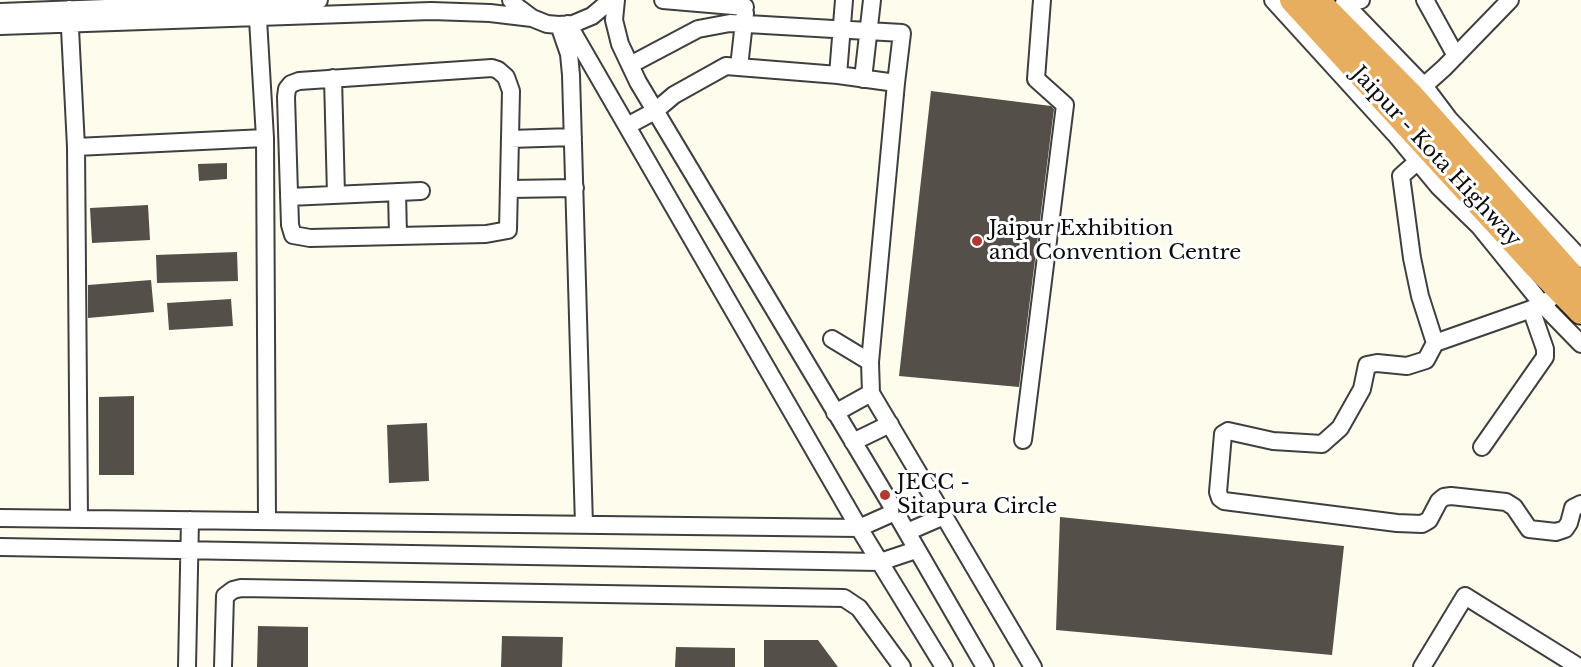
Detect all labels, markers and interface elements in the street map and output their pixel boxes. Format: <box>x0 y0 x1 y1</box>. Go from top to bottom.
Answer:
street label: Jaipur - Kota Highway <box>1346 62 1526 252</box>
place label: Jaipur Exhibition and Convention Centre <box>989 216 1241 266</box>
marker: Jaipur Exhibition and Convention Centre <box>970 234 984 248</box>
place label: JECC - Sitapura Circle <box>897 470 1057 520</box>
marker: JECC - Sitapura Circle <box>878 488 892 502</box>

